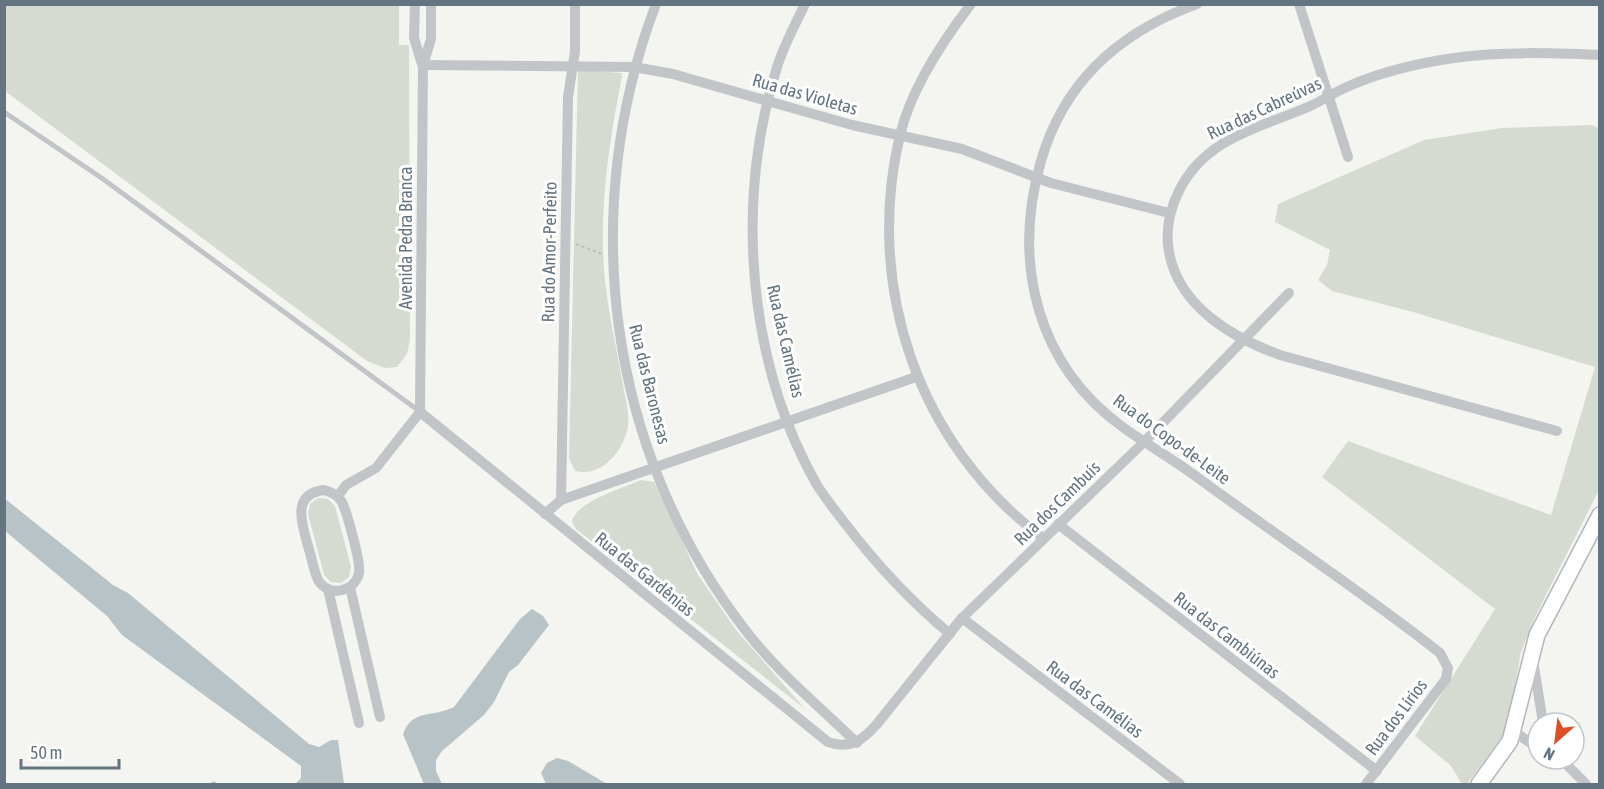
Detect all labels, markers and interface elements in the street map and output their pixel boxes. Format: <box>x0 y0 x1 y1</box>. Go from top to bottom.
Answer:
street label: Rua das Violetas <box>750 69 860 119</box>
street label: Rua das Cabreúvas <box>1204 72 1324 144</box>
street label: Avenida Pedra Branca <box>395 166 416 310</box>
street label: Rua do Amor-Perfeito <box>537 181 561 323</box>
street label: Rua das Camélias <box>763 282 809 400</box>
street label: Rua das Baronesas <box>625 322 675 446</box>
street label: Rua do Copo-de-Leite <box>1109 389 1235 489</box>
street label: Rua dos Cambuís <box>1010 457 1104 549</box>
street label: Rua das Gardênias <box>591 528 699 620</box>
street label: Rua das Cambiúnas <box>1170 587 1284 683</box>
street label: Rua das Camélias <box>1043 656 1147 742</box>
street label: Rua dos Lírios <box>1361 675 1431 759</box>
north arrow <box>1526 711 1586 771</box>
scale bar <box>21 732 118 770</box>
text: 50 m <box>30 742 62 763</box>
text: N <box>1541 744 1557 764</box>

